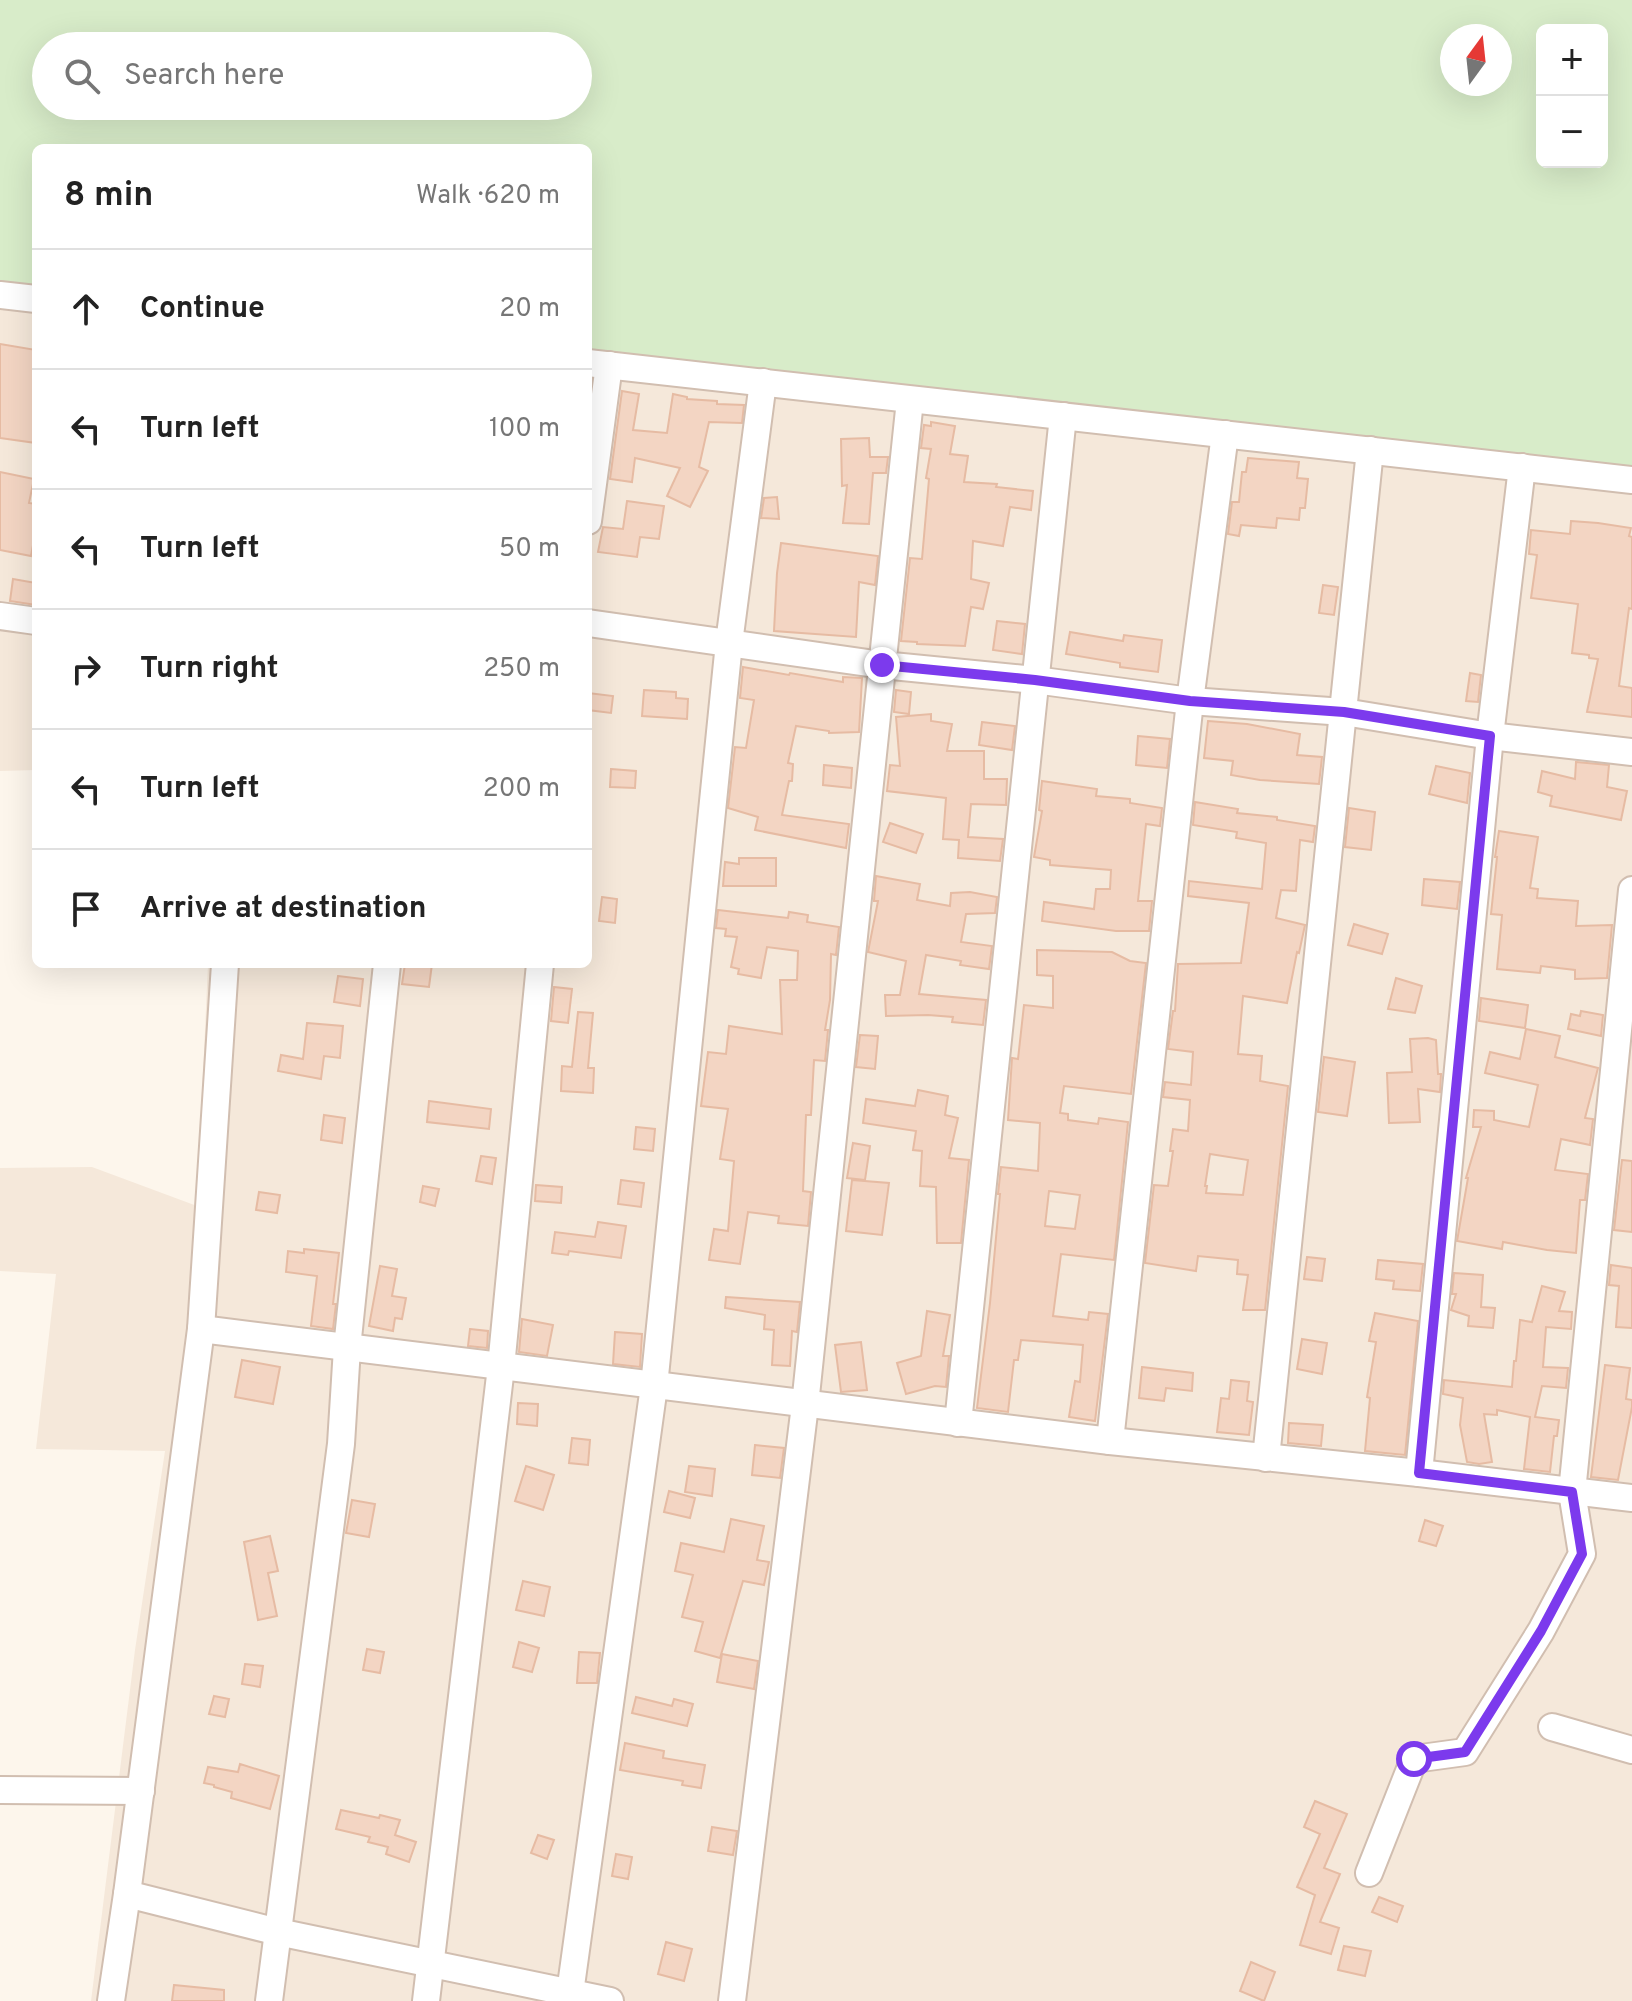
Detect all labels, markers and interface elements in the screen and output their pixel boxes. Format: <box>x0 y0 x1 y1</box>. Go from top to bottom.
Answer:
north arrow <box>1440 24 1512 96</box>
map controls <box>1536 24 1608 168</box>
button: + <box>1536 24 1608 96</box>
search box <box>32 32 592 120</box>
icon: search <box>60 54 104 98</box>
text: Search here <box>124 58 284 95</box>
button: − <box>1536 96 1608 168</box>
text: 8 min <box>64 175 153 218</box>
text: Walk · 620 m <box>416 180 560 213</box>
icon: ahead <box>64 287 108 331</box>
text: Continue <box>140 291 265 328</box>
text: 20 m <box>499 293 560 326</box>
icon: left <box>64 407 108 451</box>
text: Turn left <box>140 411 260 448</box>
text: 100 m <box>489 413 560 446</box>
icon: left <box>64 527 108 571</box>
text: Turn left <box>140 531 260 568</box>
text: 50 m <box>499 533 560 566</box>
icon: right <box>64 647 108 691</box>
route end <box>864 647 900 683</box>
text: Turn right <box>140 651 278 688</box>
text: 250 m <box>483 653 560 686</box>
icon: left <box>64 767 108 811</box>
text: Turn left <box>140 771 260 808</box>
text: 200 m <box>483 773 560 806</box>
icon: arrive <box>64 887 108 931</box>
text: Arrive at destination <box>140 891 426 928</box>
route start <box>1396 1741 1432 1777</box>

